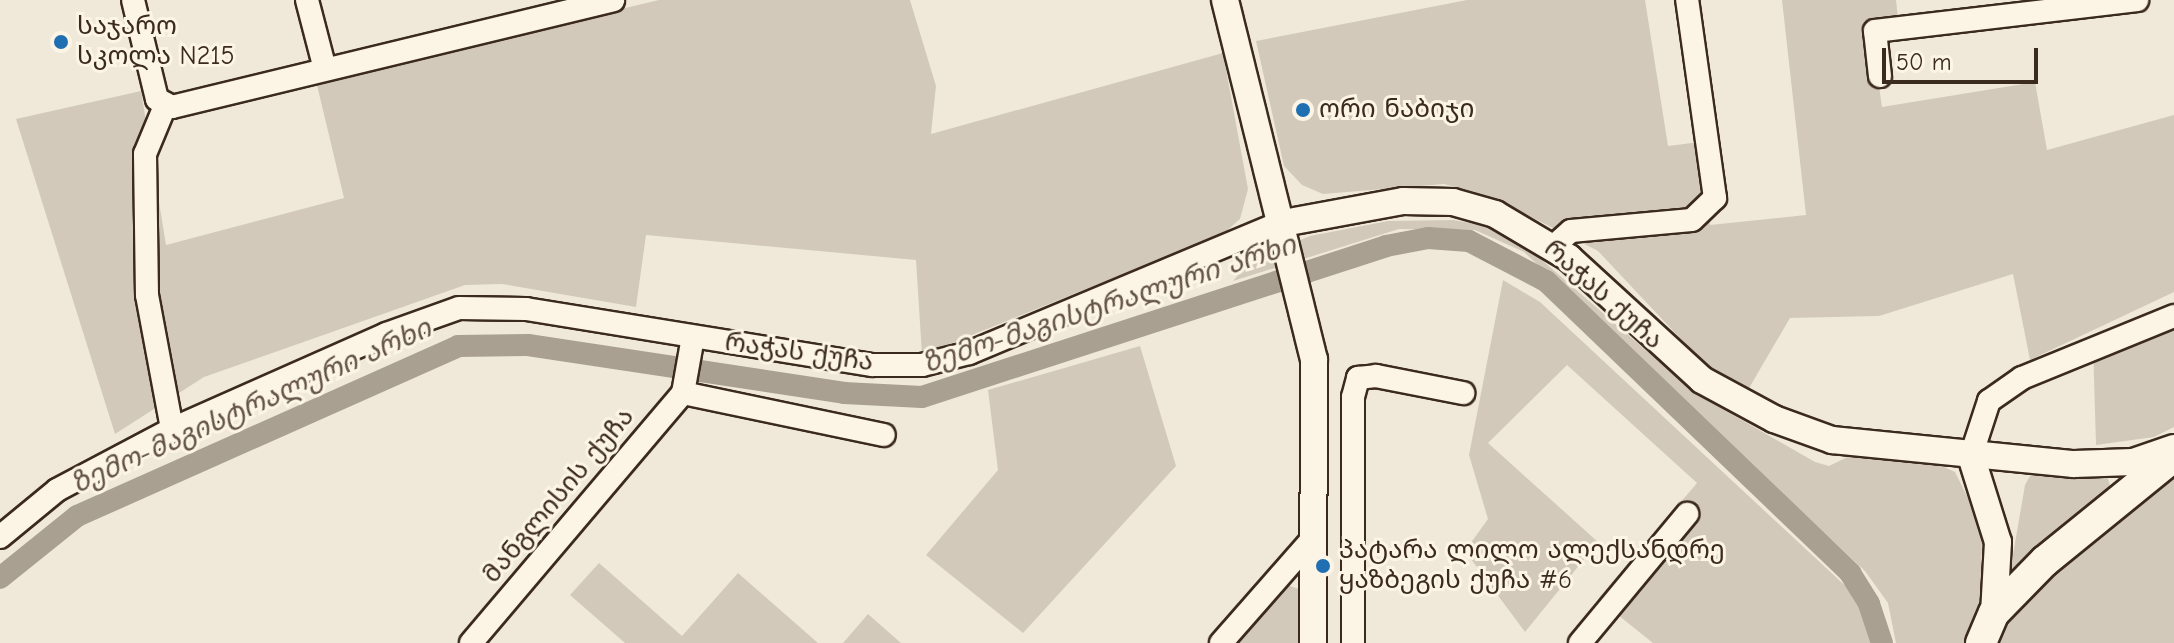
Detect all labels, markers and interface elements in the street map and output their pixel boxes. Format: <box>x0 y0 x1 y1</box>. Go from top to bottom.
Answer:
place label: საჯარო სკოლა N215 <box>77 11 235 72</box>
scale bar <box>1886 32 2042 82</box>
marker: საჯარო სკოლა N215 <box>52 33 70 51</box>
text: 50 m <box>1896 48 1952 76</box>
place label: ორი ნაბიჯი <box>1319 94 1474 126</box>
marker: ორი ნაბიჯი <box>1294 101 1312 119</box>
water label: ზემო-მაგისტრალური არხი <box>918 228 1300 380</box>
street label: რაჭას ქუჩა <box>1537 233 1669 357</box>
water label: ზემო-მაგისტრალური არხი <box>66 311 436 501</box>
street label: რაჭას ქუჩა <box>723 327 875 379</box>
street label: მანგლისის ქუჩა <box>477 402 641 590</box>
place label: პატარა ლილო ალექსანდრე ყაზბეგის ქუჩა #6 <box>1339 535 1725 596</box>
marker: პატარა ლილო ალექსანდრე ყაზბეგის ქუჩა #6 <box>1314 557 1332 575</box>

